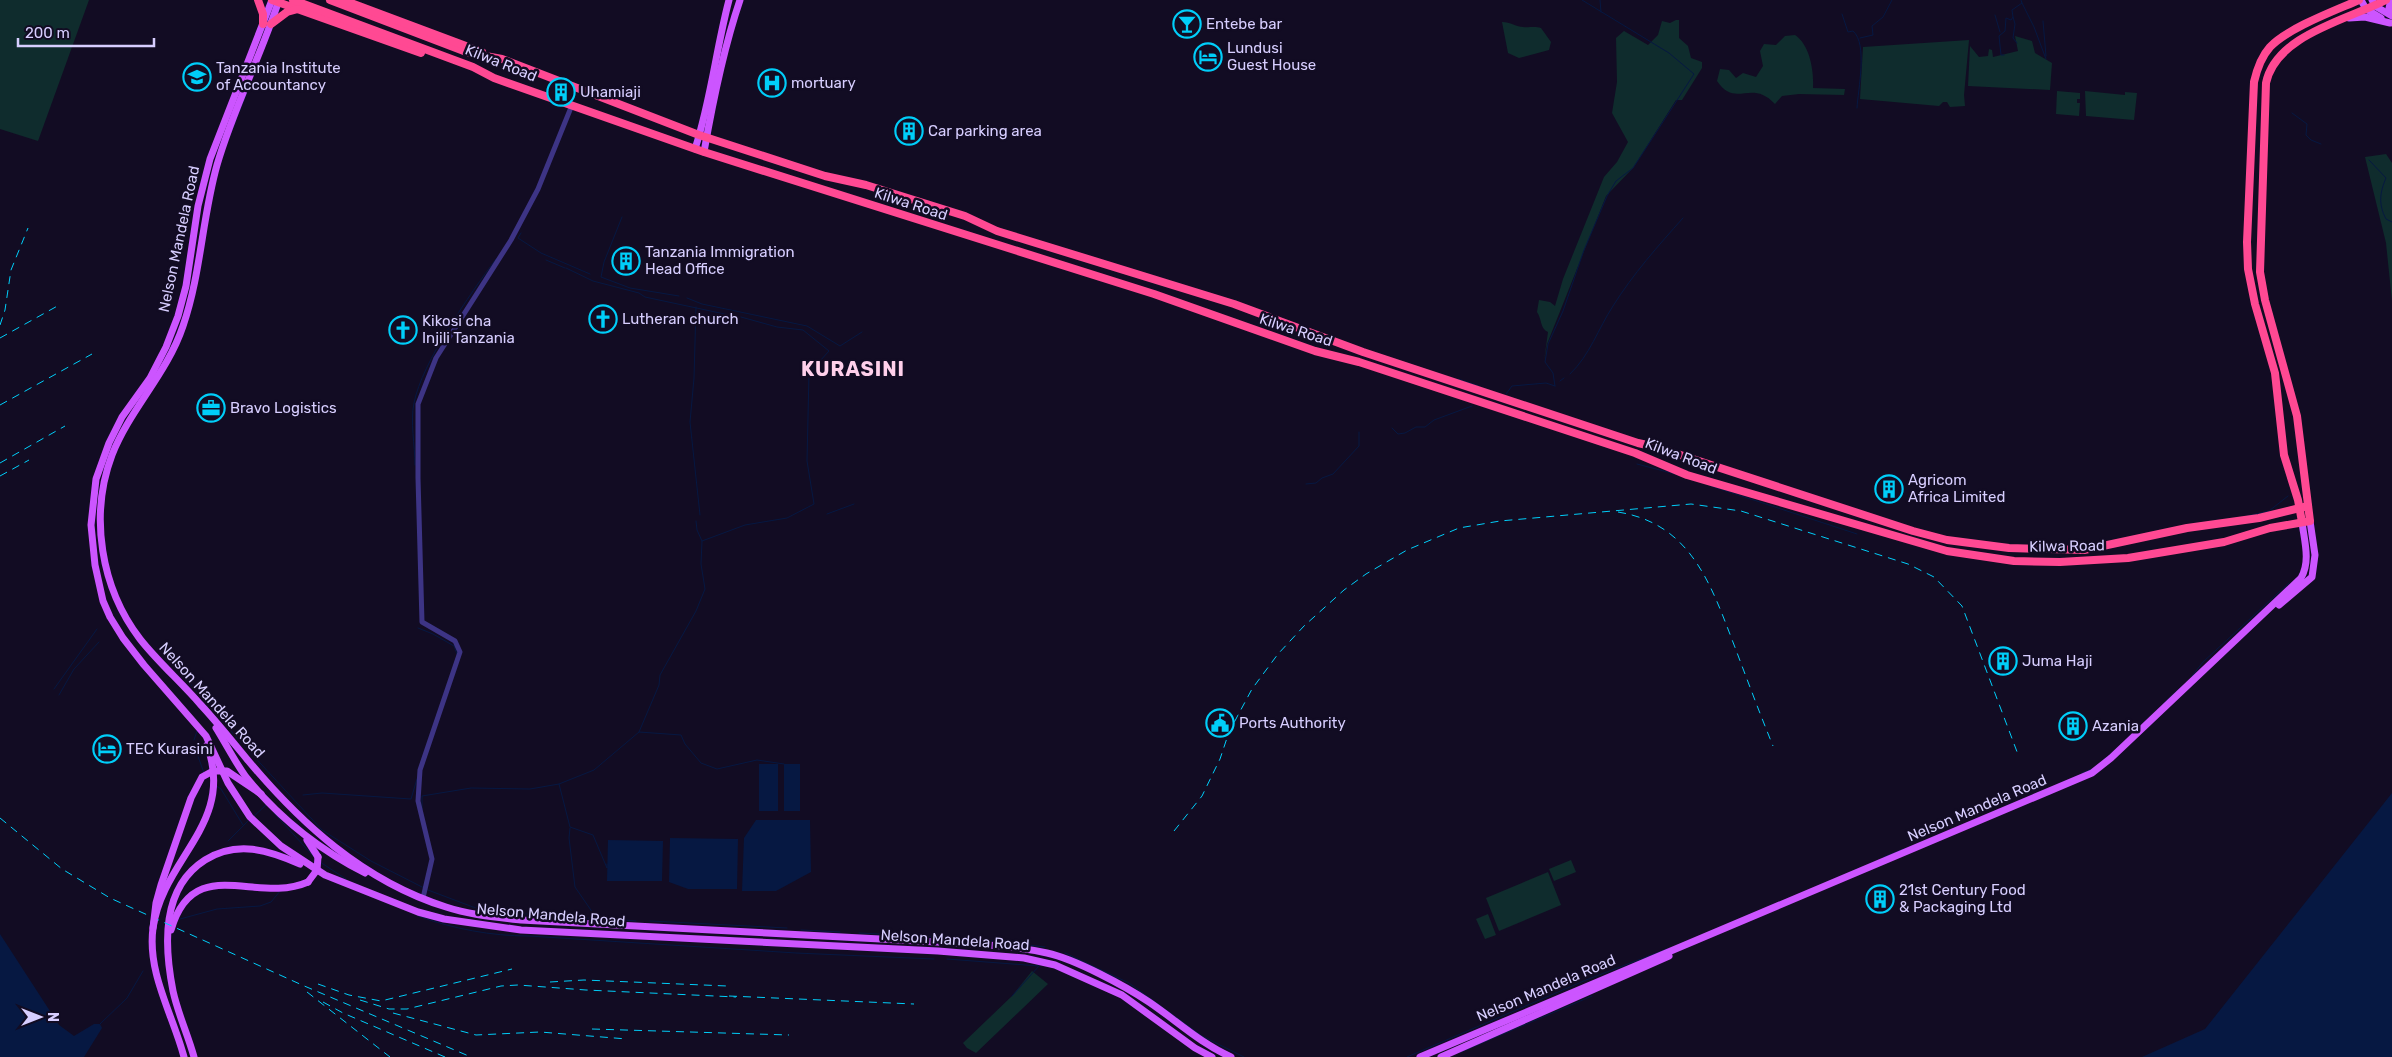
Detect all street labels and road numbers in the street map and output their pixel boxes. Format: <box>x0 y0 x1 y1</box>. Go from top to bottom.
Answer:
street label: Kilwa Road <box>463 40 539 86</box>
street label: Nelson Mandela Road <box>155 164 203 314</box>
street label: Kilwa Road <box>872 184 950 224</box>
street label: Kilwa Road <box>1257 310 1335 350</box>
street label: Kilwa Road <box>1642 434 1720 478</box>
street label: Kilwa Road <box>2029 536 2105 556</box>
street label: Nelson Mandela Road <box>155 639 269 761</box>
street label: Nelson Mandela Road <box>1905 771 2049 845</box>
street label: Nelson Mandela Road <box>476 900 626 930</box>
street label: Nelson Mandela Road <box>880 926 1030 954</box>
street label: Nelson Mandela Road <box>1474 951 1618 1025</box>

